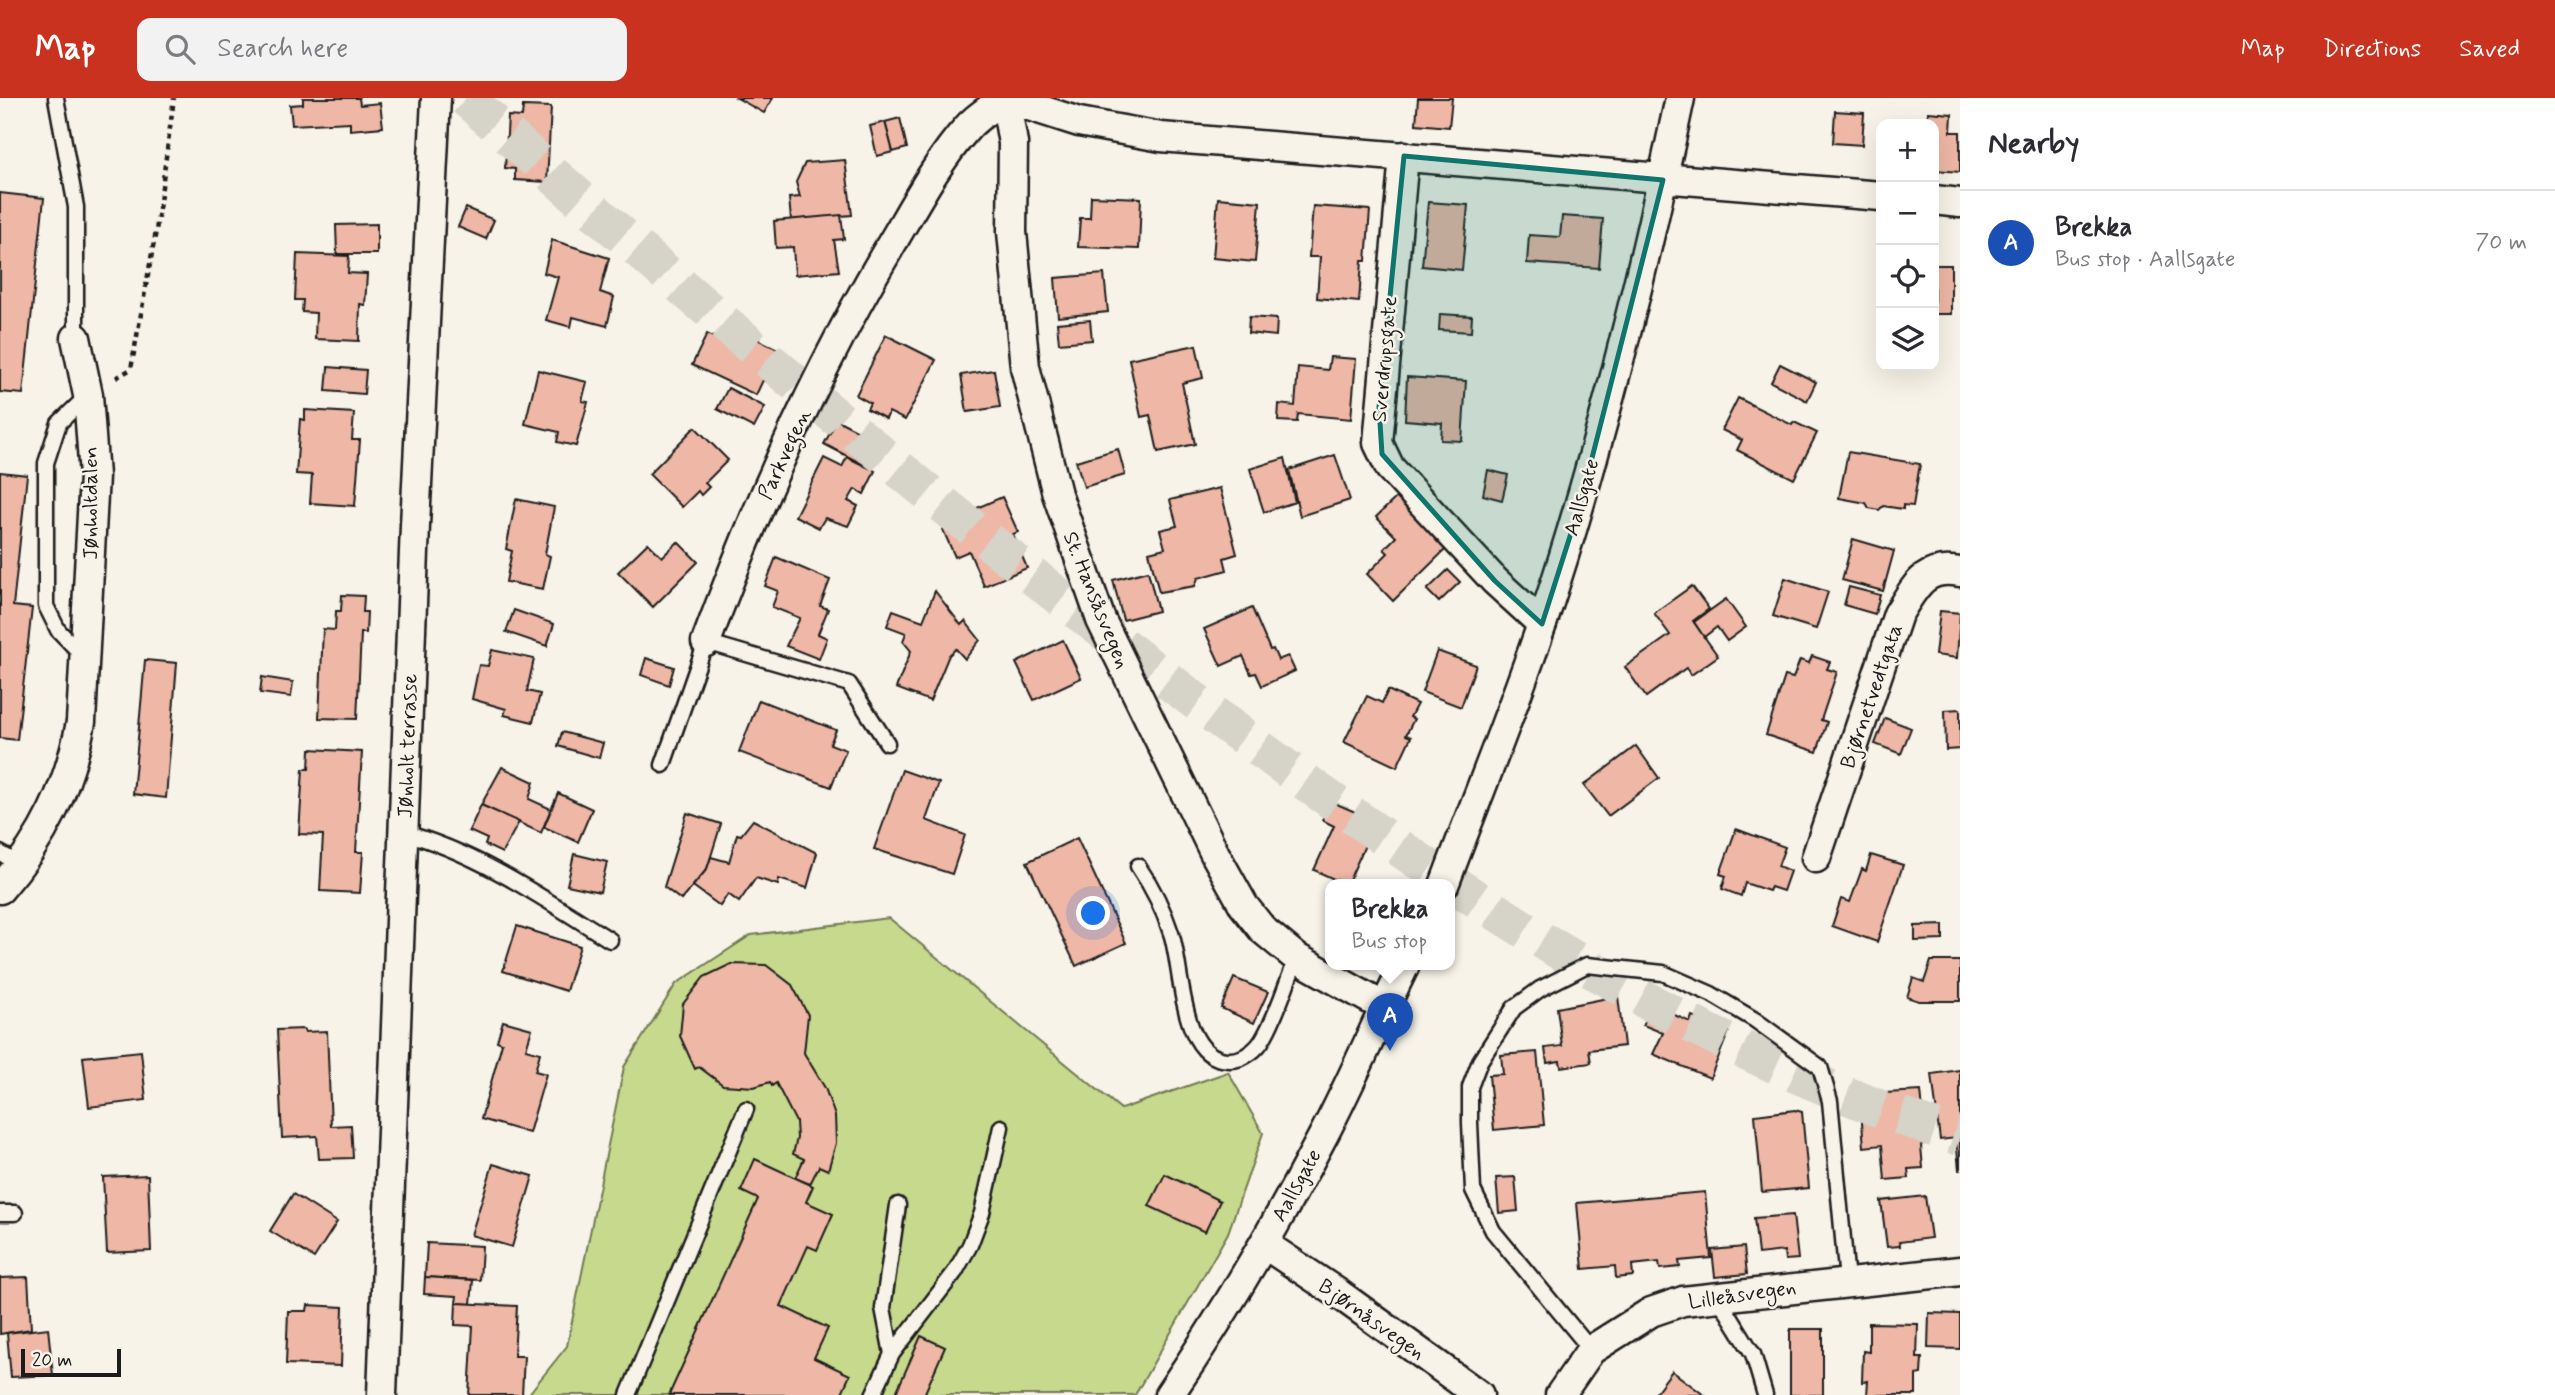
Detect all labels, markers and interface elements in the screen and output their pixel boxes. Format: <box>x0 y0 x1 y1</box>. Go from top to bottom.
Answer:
search box <box>137 18 627 81</box>
text: Map <box>35 27 95 71</box>
icon: search <box>161 30 199 68</box>
text: Search here <box>217 32 348 66</box>
text: Map <box>2241 34 2285 65</box>
text: Directions <box>2323 34 2421 65</box>
text: Saved <box>2459 34 2520 65</box>
map controls <box>1876 119 1939 371</box>
button: + <box>1876 119 1939 182</box>
text: Nearby <box>1988 124 2079 163</box>
button: − <box>1876 182 1939 245</box>
text: Brekka <box>2055 211 2132 245</box>
text: A <box>2003 228 2019 258</box>
text: 70 m <box>2475 228 2527 258</box>
button: locate <box>1876 245 1939 308</box>
text: Bus stop · Aallsgate <box>2055 245 2235 275</box>
street label: Sverdrupsgate <box>1366 295 1406 423</box>
button: layers <box>1876 308 1939 371</box>
street label: Parkvegen <box>752 404 820 505</box>
street label: Jønholtdalen <box>77 446 105 560</box>
street label: Aallsgate <box>1558 455 1606 539</box>
street label: St. Hansåsvegen <box>1055 528 1136 674</box>
street label: Bjørnetvedtgata <box>1834 620 1910 772</box>
street label: Jønholt terrasse <box>391 673 425 819</box>
popup <box>1325 879 1455 970</box>
text: Brekka <box>1351 893 1429 927</box>
your location <box>1076 896 1110 930</box>
text: Bus stop <box>1351 927 1428 957</box>
pin: A <box>1367 993 1413 1051</box>
street label: Aallsgate <box>1265 1144 1328 1227</box>
street label: Bjørnåsvegen <box>1312 1273 1430 1368</box>
street label: Lilleåsvegen <box>1686 1274 1798 1317</box>
scale bar <box>21 1346 121 1378</box>
text: 20 m <box>32 1348 72 1373</box>

